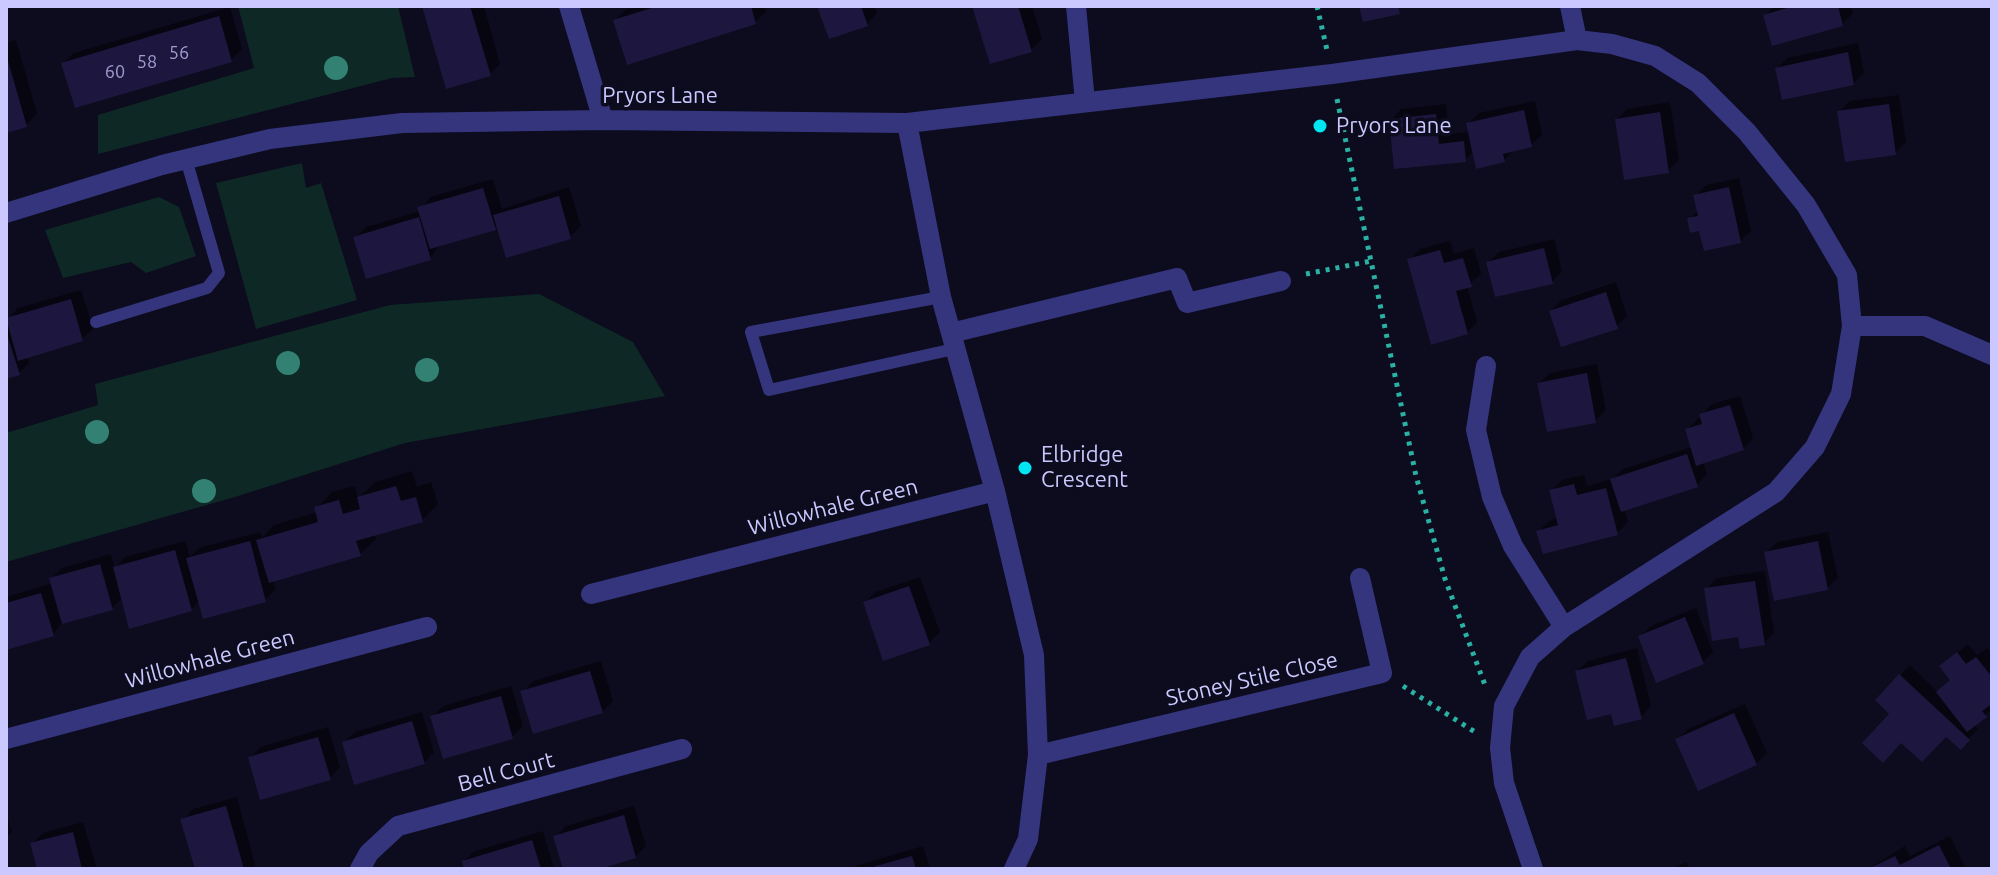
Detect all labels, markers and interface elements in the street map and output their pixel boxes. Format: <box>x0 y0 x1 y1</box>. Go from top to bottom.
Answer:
house number: 56 <box>169 42 189 64</box>
house number: 58 <box>137 51 157 73</box>
house number: 60 <box>105 61 125 83</box>
street label: Pryors Lane <box>602 83 718 109</box>
place label: Pryors Lane <box>1336 113 1452 139</box>
marker: Pryors Lane <box>1311 117 1329 135</box>
place label: Elbridge Crescent <box>1041 442 1128 494</box>
marker: Elbridge Crescent <box>1016 459 1034 477</box>
street label: Willowhale Green <box>745 473 921 541</box>
street label: Willowhale Green <box>122 624 298 694</box>
street label: Stoney Stile Close <box>1163 646 1341 712</box>
street label: Bell Court <box>455 746 557 798</box>

